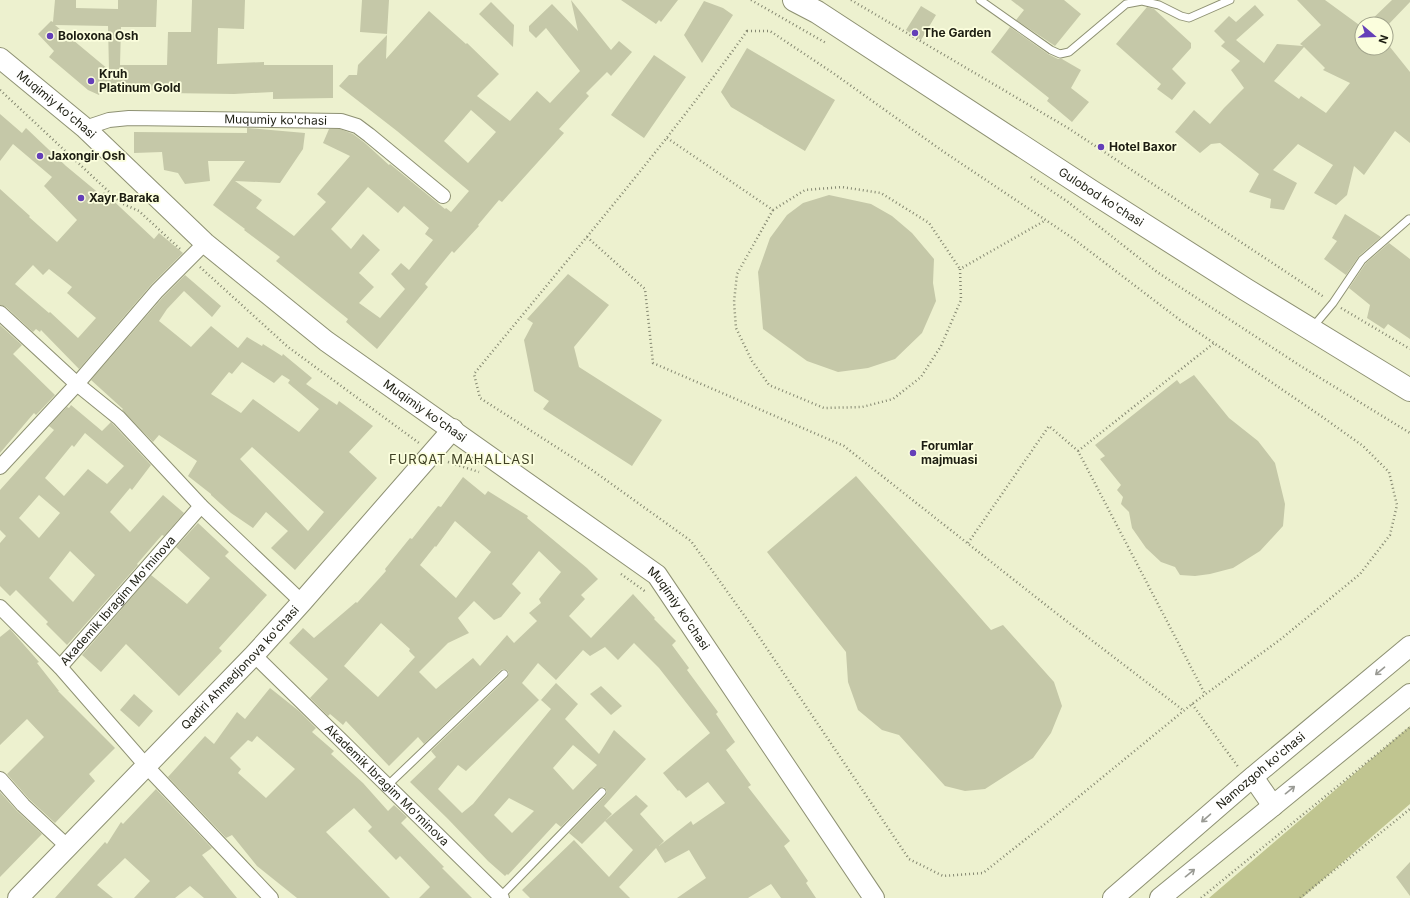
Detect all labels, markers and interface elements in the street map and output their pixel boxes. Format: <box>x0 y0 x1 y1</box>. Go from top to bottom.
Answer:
north arrow <box>1354 16 1394 56</box>
place label: The Garden <box>923 25 991 40</box>
place label: Boloxona Osh <box>58 28 138 43</box>
marker: The Garden <box>910 28 920 38</box>
marker: Boloxona Osh <box>45 31 55 41</box>
text: N <box>1375 33 1391 46</box>
place label: Kruh Platinum Gold <box>99 66 181 95</box>
street label: Muqimiy ko'chasi <box>14 67 99 142</box>
marker: Kruh Platinum Gold <box>86 76 96 86</box>
street label: Muqumiy ko'chasi <box>224 111 327 128</box>
place label: Hotel Baxor <box>1109 139 1177 154</box>
marker: Hotel Baxor <box>1096 142 1106 152</box>
place label: Jaxongir Osh <box>48 148 126 163</box>
marker: Jaxongir Osh <box>35 151 45 161</box>
street label: Gulobod ko'chasi <box>1056 164 1147 230</box>
place label: Xayr Baraka <box>89 190 159 205</box>
marker: Xayr Baraka <box>76 193 86 203</box>
street label: Muqimiy ko'chasi <box>381 376 470 445</box>
place label: Forumlar majmuasi <box>921 438 978 467</box>
marker: Forumlar majmuasi <box>908 448 918 458</box>
district label: FURQAT MAHALLASI <box>389 451 535 467</box>
street label: Akademik Ibragim Mo'minova <box>57 532 179 669</box>
street label: Muqimiy ko'chasi <box>645 563 713 653</box>
street label: Qadiri Ahmedjonova ko'chasi <box>178 602 302 733</box>
one-way arrow <box>1375 667 1385 676</box>
street label: Akademik Ibragim Mo'minova <box>322 721 452 849</box>
street label: Namozgoh ko'chasi <box>1213 729 1308 812</box>
one-way arrow <box>1285 786 1296 795</box>
one-way arrow <box>1201 813 1211 822</box>
one-way arrow <box>1185 869 1196 878</box>

